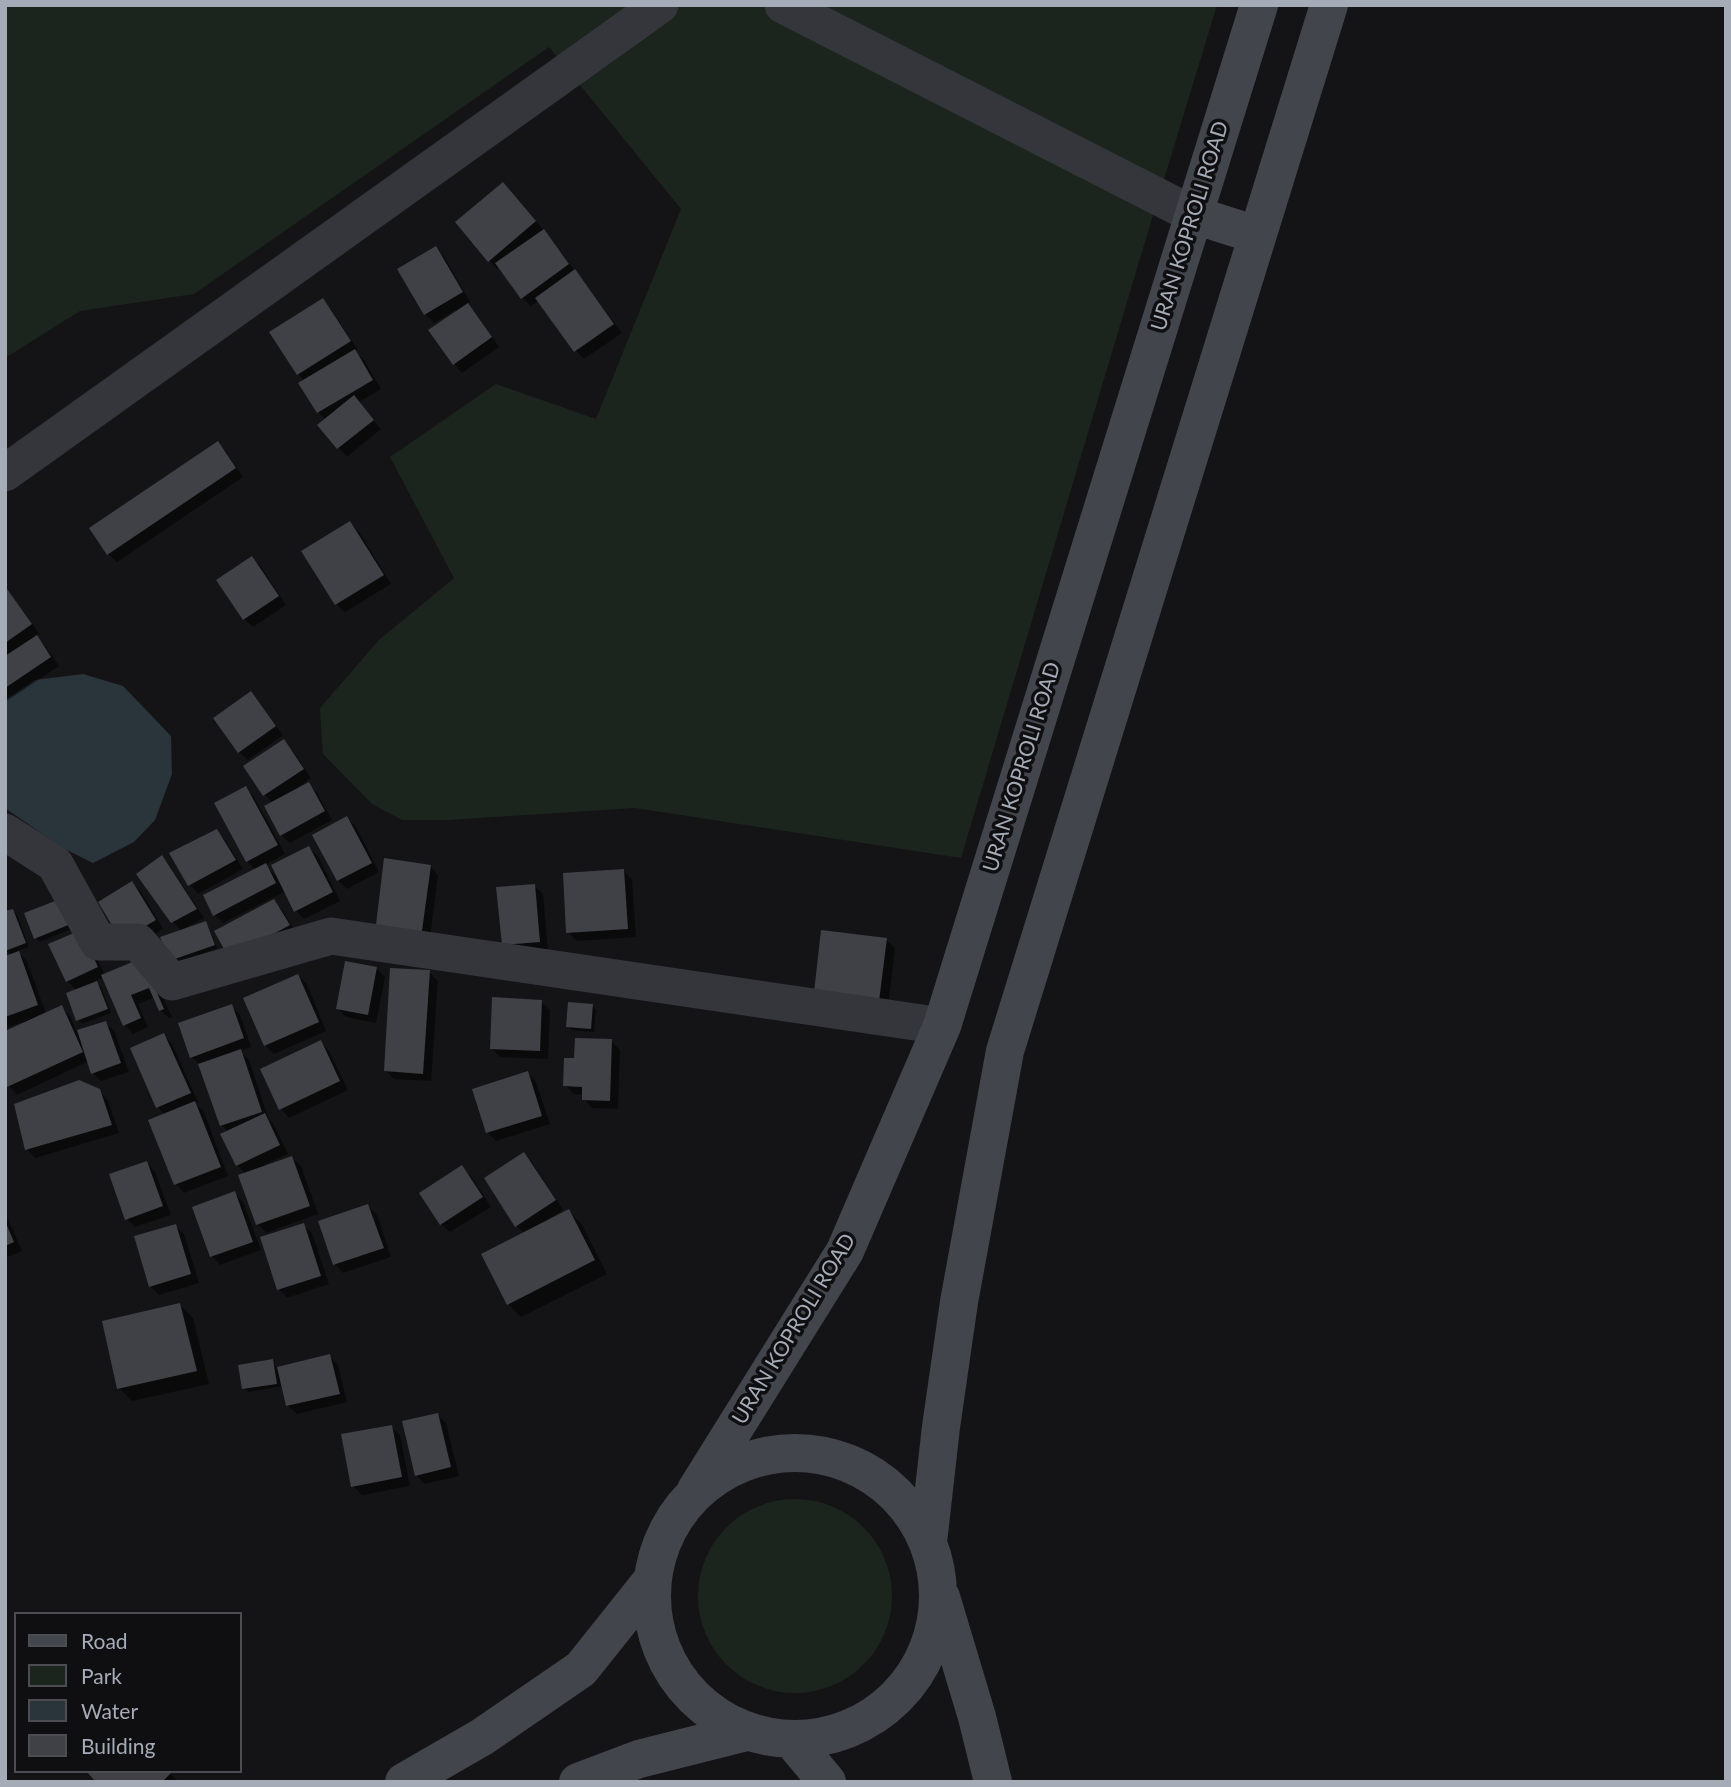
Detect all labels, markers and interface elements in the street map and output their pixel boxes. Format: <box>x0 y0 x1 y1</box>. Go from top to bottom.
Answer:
street label: URAN KOPROLI ROAD <box>1146 118 1234 334</box>
street label: URAN KOPROLI ROAD <box>978 659 1066 875</box>
street label: URAN KOPROLI ROAD <box>727 1229 861 1429</box>
legend <box>14 1612 242 1773</box>
text: Road <box>81 1628 128 1653</box>
text: Park <box>81 1663 122 1688</box>
text: Water <box>81 1698 138 1723</box>
text: Building <box>81 1733 156 1758</box>

